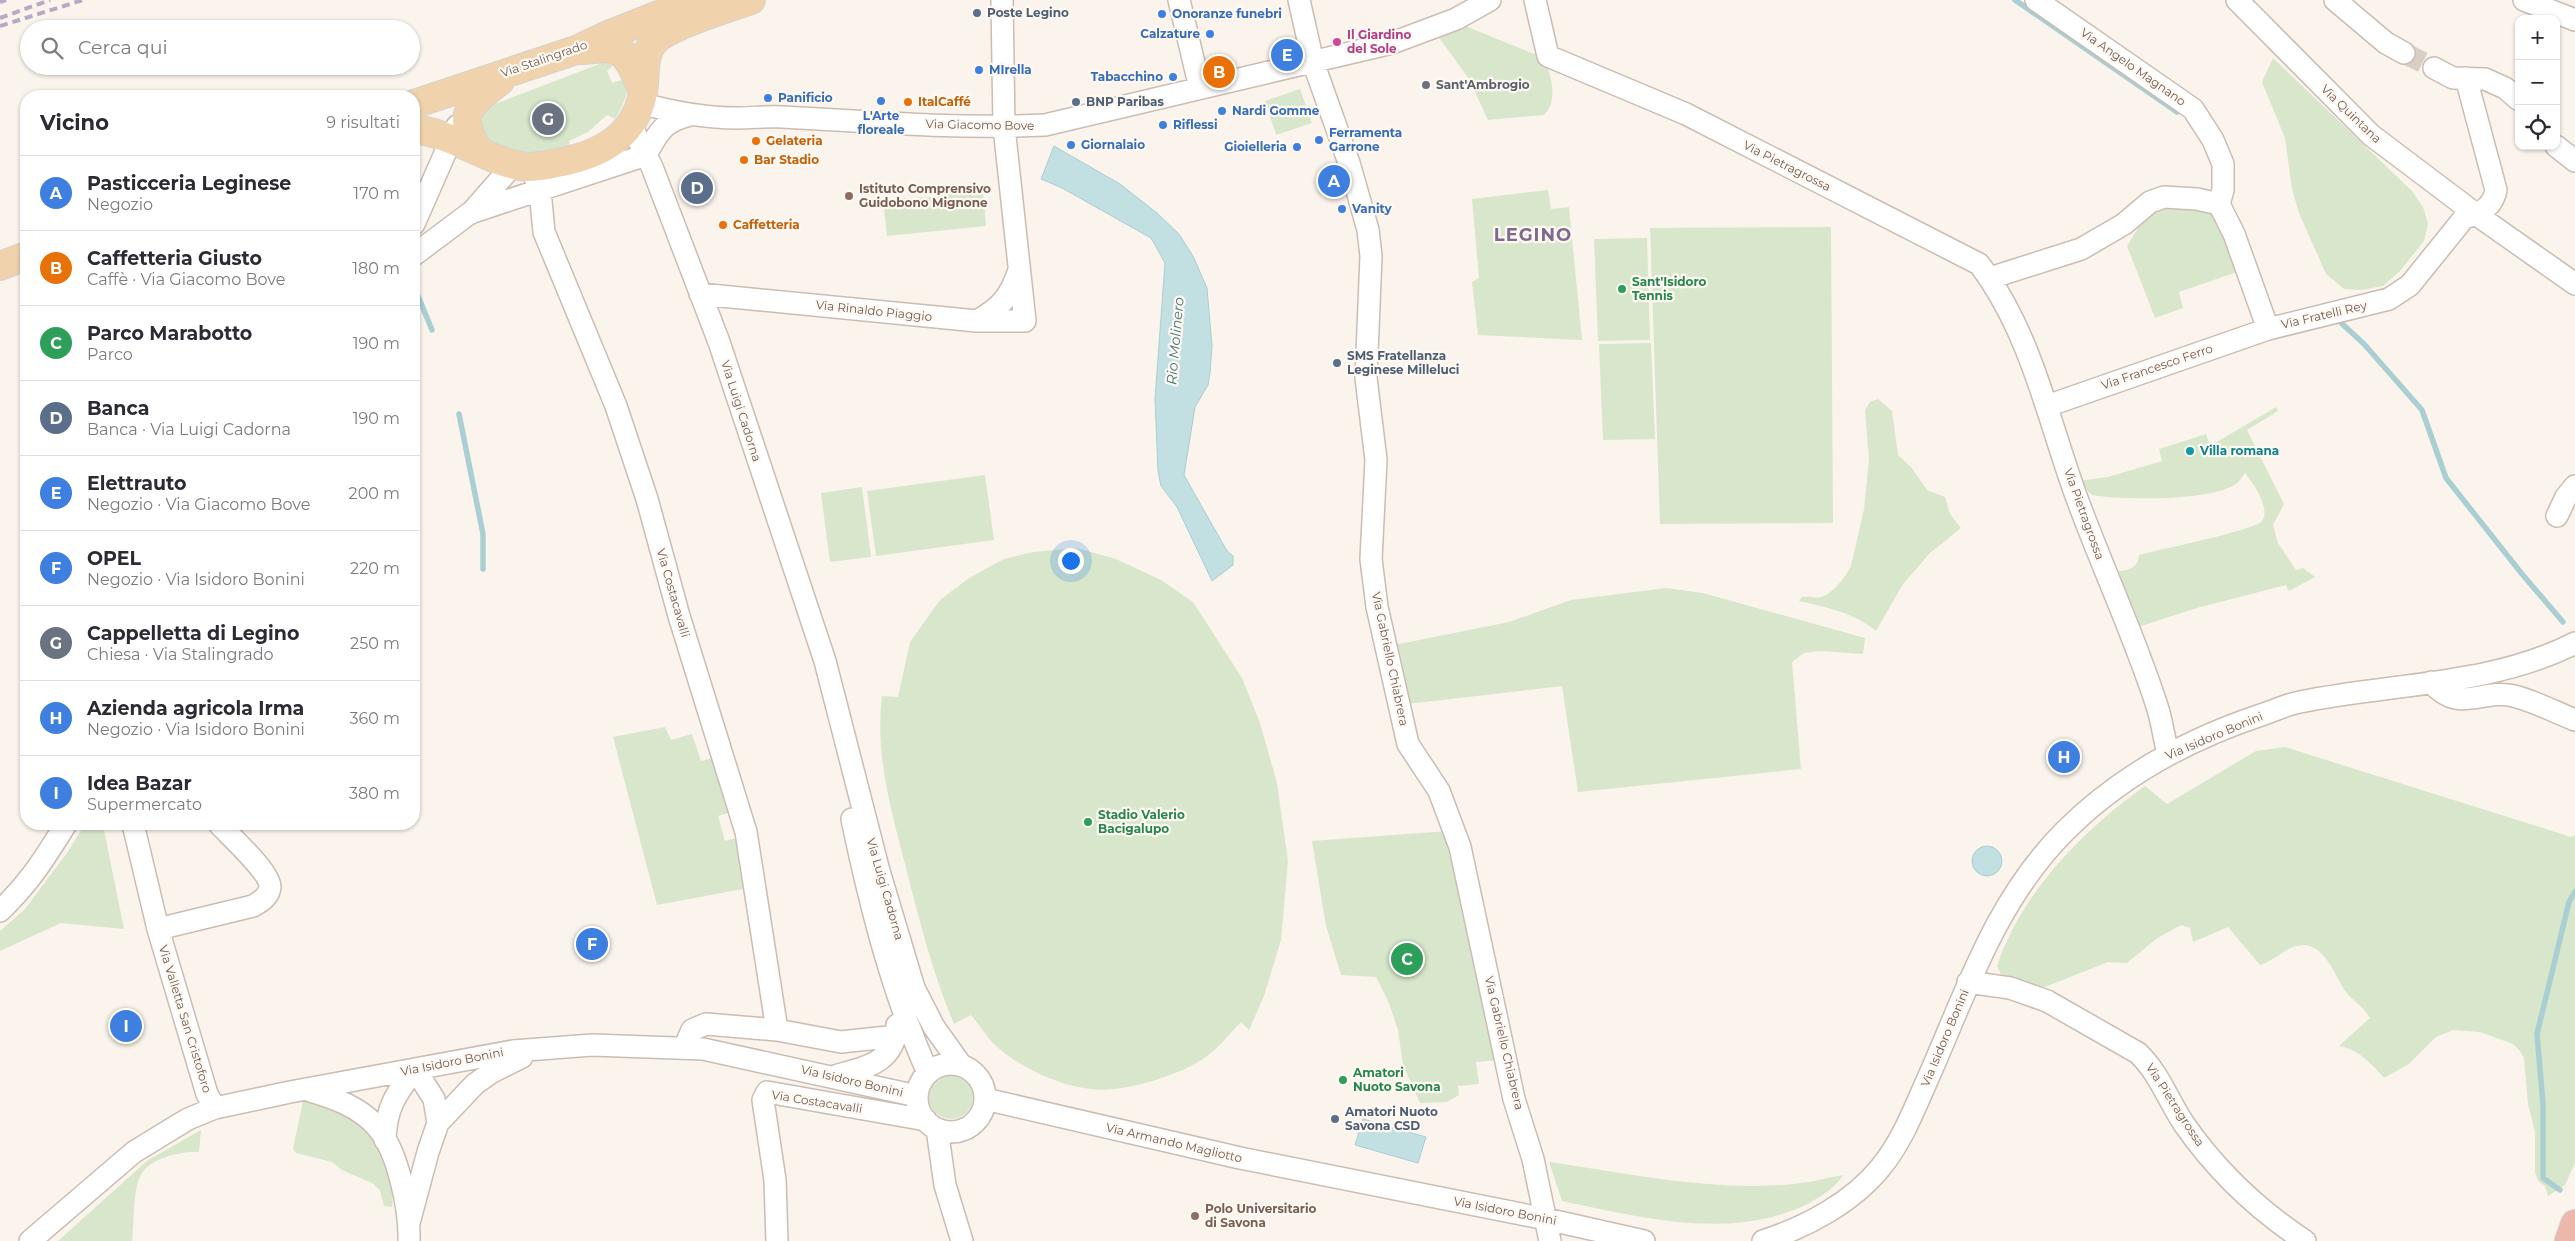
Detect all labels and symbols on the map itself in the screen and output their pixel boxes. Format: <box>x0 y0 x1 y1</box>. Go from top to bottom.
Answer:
place label: Poste Legino <box>987 5 1069 20</box>
place label: Onoranze funebri <box>1172 6 1282 21</box>
marker: Poste Legino <box>971 7 983 19</box>
marker: Onoranze funebri <box>1156 8 1168 20</box>
street label: Via Angelo Magnano <box>2078 25 2189 109</box>
place label: Calzature <box>1140 26 1200 41</box>
place label: Il Giardino del Sole <box>1347 27 1412 56</box>
marker: Calzature <box>1204 28 1216 40</box>
pin: E <box>1271 36 1303 74</box>
marker: Il Giardino del Sole <box>1331 36 1343 48</box>
street label: Via Stalingrado <box>499 37 589 80</box>
pin: B <box>1203 53 1235 91</box>
place label: MIrella <box>989 62 1032 77</box>
marker: MIrella <box>973 64 985 76</box>
place label: Tabacchino <box>1091 69 1163 84</box>
marker: Tabacchino <box>1167 71 1179 83</box>
place label: Sant'Ambrogio <box>1436 77 1530 92</box>
marker: Sant'Ambrogio <box>1420 79 1432 91</box>
street label: Via Quintana <box>2318 81 2385 146</box>
place label: Panificio <box>778 90 833 105</box>
marker: Panificio <box>762 92 774 104</box>
place label: ItalCaffé <box>918 94 971 109</box>
place label: BNP Paribas <box>1086 94 1164 109</box>
marker: L'Arte floreale <box>875 95 887 107</box>
marker: ItalCaffé <box>902 96 914 108</box>
marker: BNP Paribas <box>1070 96 1082 108</box>
pin: G <box>532 100 564 138</box>
place label: Nardi Gomme <box>1232 103 1320 118</box>
marker: Nardi Gomme <box>1216 105 1228 117</box>
place label: L'Arte floreale <box>857 108 905 137</box>
street label: Via Giacomo Bove <box>926 116 1035 133</box>
place label: Riflessi <box>1173 117 1218 132</box>
marker: Riflessi <box>1157 119 1169 131</box>
place label: Ferramenta Garrone <box>1329 125 1402 154</box>
place label: Gelateria <box>766 133 823 148</box>
marker: Ferramenta Garrone <box>1313 134 1325 146</box>
marker: Gelateria <box>750 135 762 147</box>
place label: Giornalaio <box>1081 137 1145 152</box>
street label: Via Pietragrossa <box>1741 137 1833 194</box>
marker: Giornalaio <box>1065 139 1077 151</box>
place label: Gioielleria <box>1224 139 1287 154</box>
marker: Gioielleria <box>1291 141 1303 153</box>
place label: Bar Stadio <box>754 152 819 167</box>
marker: Bar Stadio <box>738 154 750 166</box>
pin: A <box>1318 162 1350 200</box>
pin: D <box>681 169 713 207</box>
place label: Istituto Comprensivo Guidobono Mignone <box>859 181 991 210</box>
marker: Istituto Comprensivo Guidobono Mignone <box>843 190 855 202</box>
place label: Vanity <box>1351 201 1393 216</box>
marker: Vanity <box>1336 203 1348 215</box>
place label: Caffetteria <box>733 217 800 232</box>
marker: Caffetteria <box>717 219 729 231</box>
district label: LEGINO <box>1494 224 1572 246</box>
place label: Sant'Isidoro Tennis <box>1632 274 1706 303</box>
marker: Sant'Isidoro Tennis <box>1616 283 1628 295</box>
water label: Rio Molinero <box>1162 296 1188 386</box>
street label: Via Rinaldo Piaggio <box>815 297 933 324</box>
street label: Via Fratelli Rey <box>2280 297 2369 332</box>
street label: Via Francesco Ferro <box>2099 340 2215 393</box>
place label: SMS Fratellanza Leginese Milleluci <box>1347 348 1459 377</box>
marker: SMS Fratellanza Leginese Milleluci <box>1331 357 1343 369</box>
street label: Via Luigi Cadorna <box>718 358 765 463</box>
place label: Villa romana <box>2199 443 2279 458</box>
marker: Villa romana <box>2184 445 2196 457</box>
street label: Via Pietragrossa <box>2061 466 2108 562</box>
street label: Via Costacavalli <box>654 547 693 639</box>
your location <box>1058 548 1084 574</box>
street label: Via Gabriello Chiabrera <box>1369 590 1412 727</box>
street label: Via Isidoro Bonini <box>2163 708 2265 763</box>
pin: H <box>2048 738 2080 776</box>
place label: Stadio Valerio Bacigalupo <box>1098 807 1185 836</box>
marker: Stadio Valerio Bacigalupo <box>1082 816 1094 828</box>
street label: Via Luigi Cadorna <box>864 836 907 942</box>
pin: F <box>576 925 608 963</box>
pin: C <box>1391 940 1423 978</box>
street label: Via Valletta San Cristoforo <box>156 943 215 1094</box>
street label: Via Gabriello Chiabrera <box>1482 975 1527 1111</box>
street label: Via Isidoro Bonini <box>1917 987 1972 1089</box>
pin: I <box>110 1007 142 1045</box>
street label: Via Isidoro Bonini <box>399 1044 505 1079</box>
street label: Via Pietragrossa <box>2143 1060 2208 1149</box>
street label: Via Isidoro Bonini <box>799 1061 905 1100</box>
place label: Amatori Nuoto Savona <box>1352 1065 1441 1094</box>
marker: Amatori Nuoto Savona <box>1337 1074 1349 1086</box>
street label: Via Costacavalli <box>771 1087 864 1116</box>
place label: Amatori Nuoto Savona CSD <box>1344 1104 1438 1133</box>
marker: Amatori Nuoto Savona CSD <box>1329 1113 1341 1125</box>
street label: Via Armando Magliotto <box>1105 1120 1244 1165</box>
street label: Via Isidoro Bonini <box>1452 1193 1558 1228</box>
place label: Polo Universitario di Savona <box>1205 1201 1317 1230</box>
marker: Polo Universitario di Savona <box>1189 1210 1201 1222</box>

